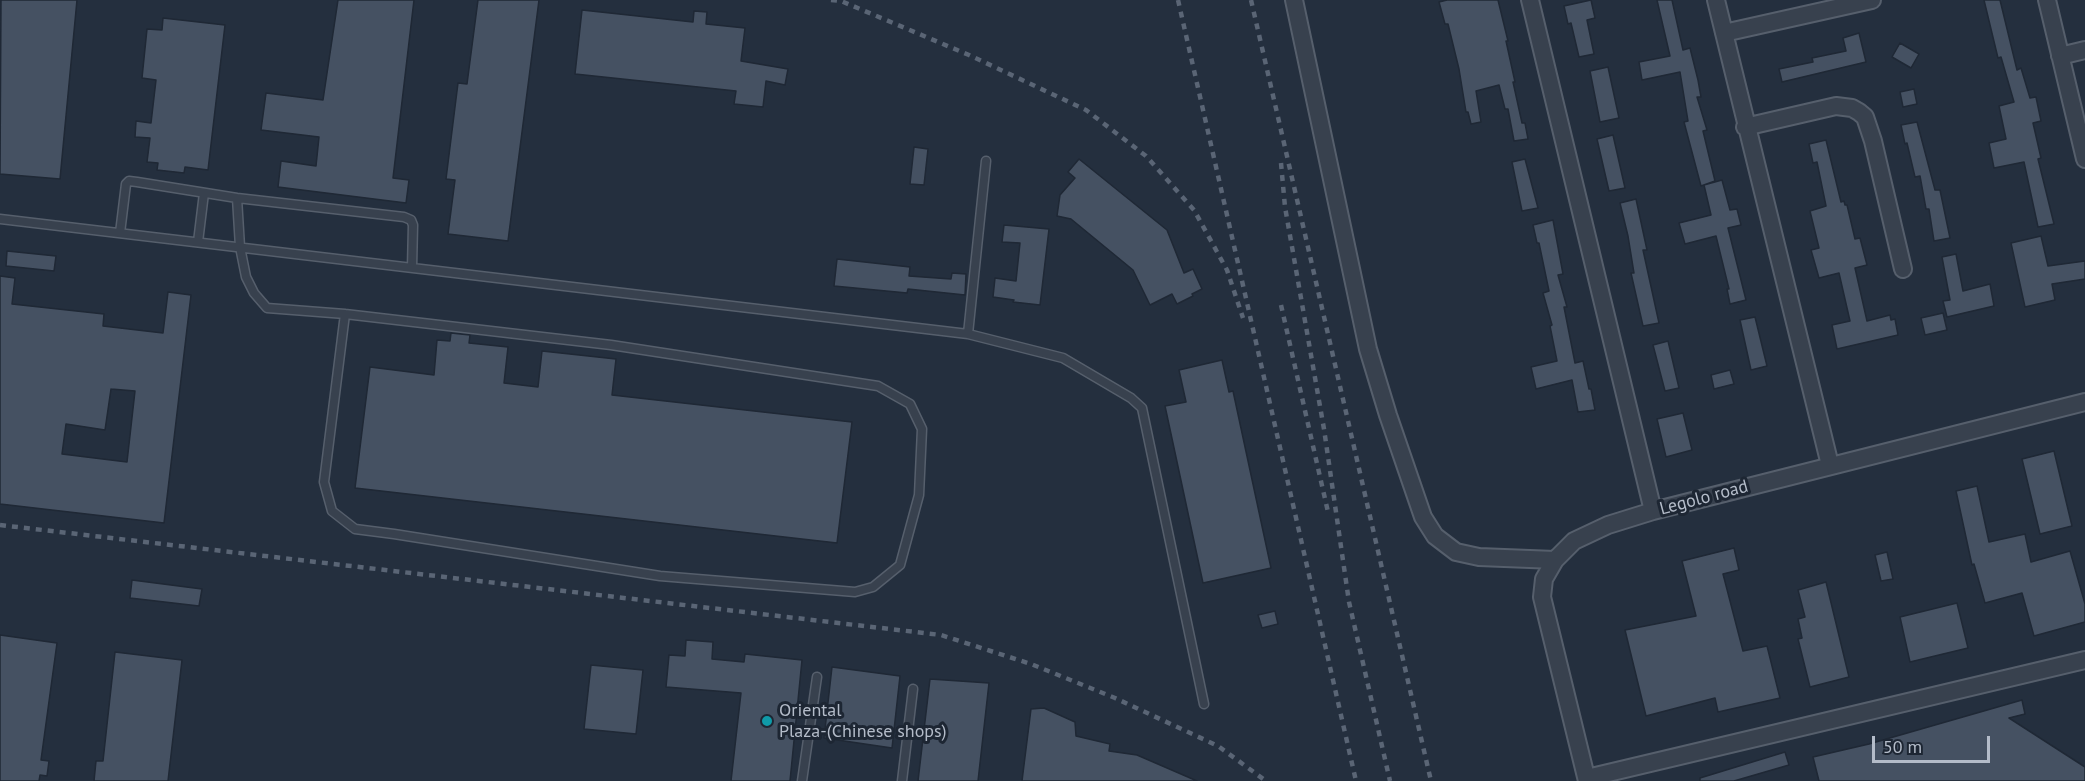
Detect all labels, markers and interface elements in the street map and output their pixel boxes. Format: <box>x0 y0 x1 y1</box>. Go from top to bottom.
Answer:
street label: Legolo road <box>1657 476 1751 520</box>
place label: Oriental Plaza-(Chinese shops) <box>779 700 947 742</box>
marker: Oriental Plaza-(Chinese shops) <box>760 714 774 728</box>
scale bar <box>1875 724 1994 762</box>
text: 50 m <box>1883 735 1922 758</box>

